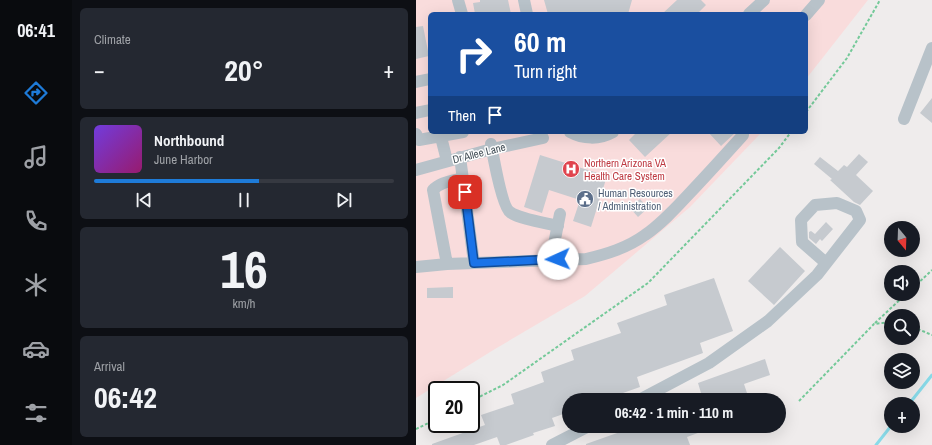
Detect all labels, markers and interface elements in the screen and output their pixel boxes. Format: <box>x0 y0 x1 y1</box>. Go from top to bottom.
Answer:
text: 06:41 <box>17 18 55 43</box>
text: 60 m <box>514 23 566 61</box>
icon: right <box>448 28 500 80</box>
text: Climate <box>94 31 131 48</box>
text: 20° <box>224 50 264 90</box>
text: − <box>94 55 105 85</box>
text: + <box>383 55 394 85</box>
text: Turn right <box>514 59 577 84</box>
icon: directions <box>22 79 50 107</box>
icon: arrive <box>484 104 506 126</box>
text: Then <box>448 105 476 126</box>
text: Northbound <box>154 130 224 151</box>
street label: Dr Allee Lane <box>451 140 507 166</box>
icon: music <box>22 143 50 171</box>
text: June Harbor <box>154 151 213 168</box>
place label: Northern Arizona VA Health Care System <box>584 156 667 183</box>
hospital icon: Northern Arizona VA Health Care System <box>561 159 581 179</box>
pin <box>448 175 482 209</box>
icon: arrive <box>454 181 476 203</box>
place label: Human Resources / Administration <box>598 186 673 213</box>
icon: previous <box>133 189 155 211</box>
icon: pause <box>233 189 255 211</box>
icon: next <box>333 189 355 211</box>
public building icon: Human Resources / Administration <box>575 189 595 209</box>
icon: phone <box>22 207 50 235</box>
north arrow <box>884 221 920 257</box>
map controls <box>884 221 920 433</box>
text: 16 <box>220 234 268 304</box>
position arrow <box>537 238 579 280</box>
button: sound <box>884 265 920 301</box>
icon: climate <box>22 271 50 299</box>
text: km/h <box>232 295 256 312</box>
button: search <box>884 309 920 345</box>
icon: car <box>22 335 50 363</box>
button: layers <box>884 353 920 389</box>
text: Arrival <box>94 358 125 375</box>
text: 06:42 <box>94 377 157 417</box>
speed limit sign: 20 <box>428 381 480 433</box>
button: + <box>884 397 920 433</box>
icon: filters <box>22 399 50 427</box>
text: 06:42 · 1 min · 110 m <box>615 402 733 423</box>

